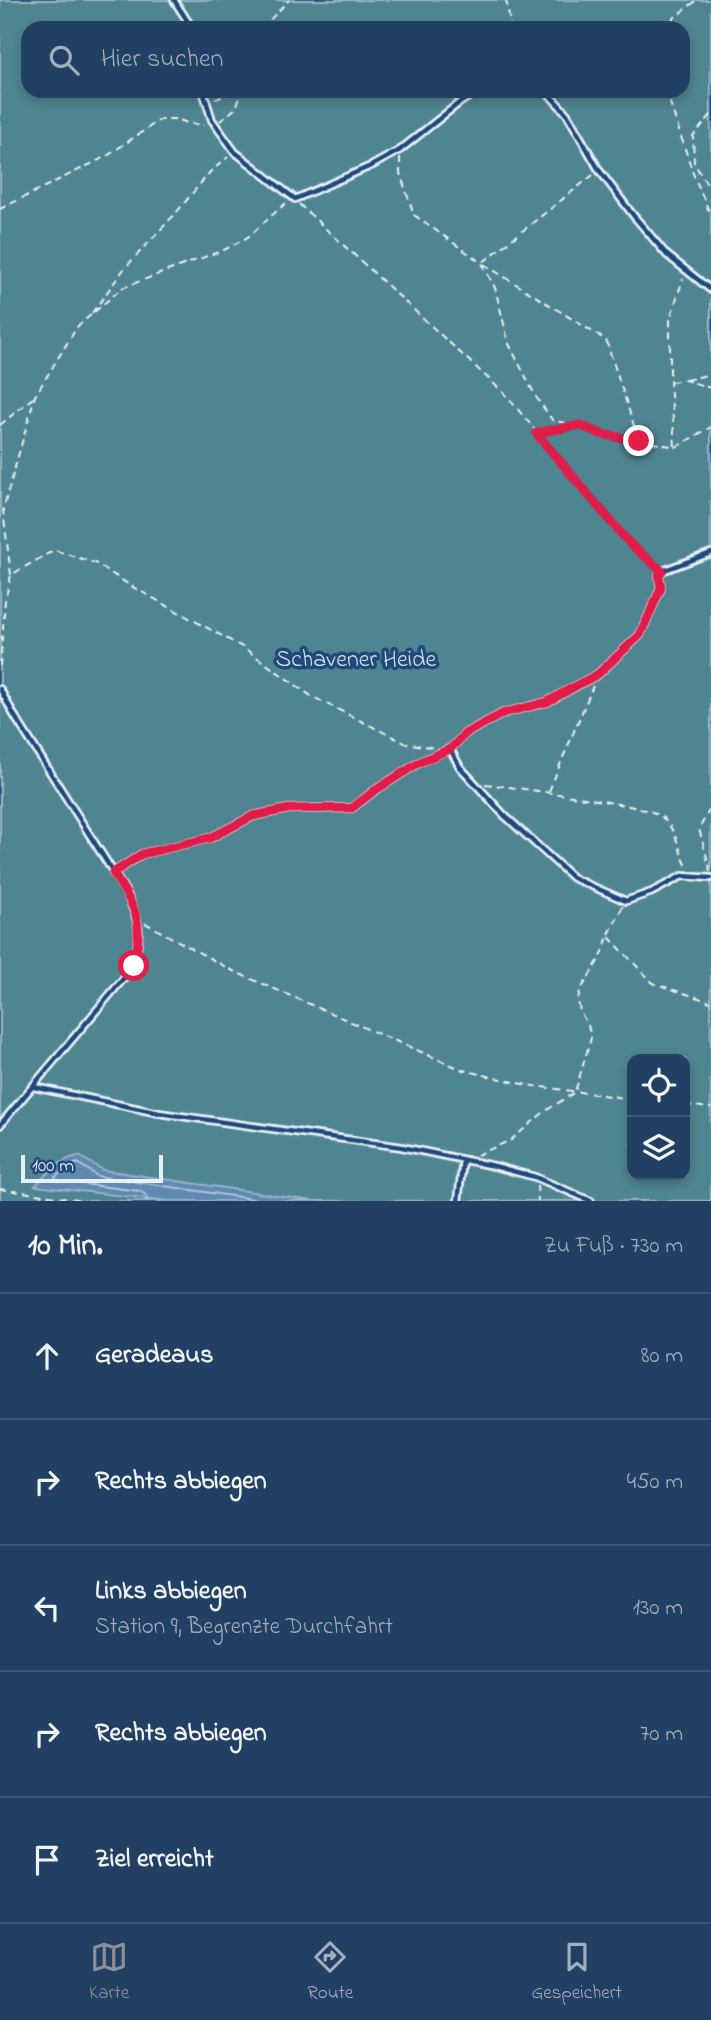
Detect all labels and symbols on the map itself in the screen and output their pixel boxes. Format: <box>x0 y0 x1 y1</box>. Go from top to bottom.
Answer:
route end <box>623 425 654 456</box>
park label: Schavener Heide <box>276 643 436 678</box>
route start <box>118 950 149 981</box>
scale bar <box>21 1152 163 1184</box>

